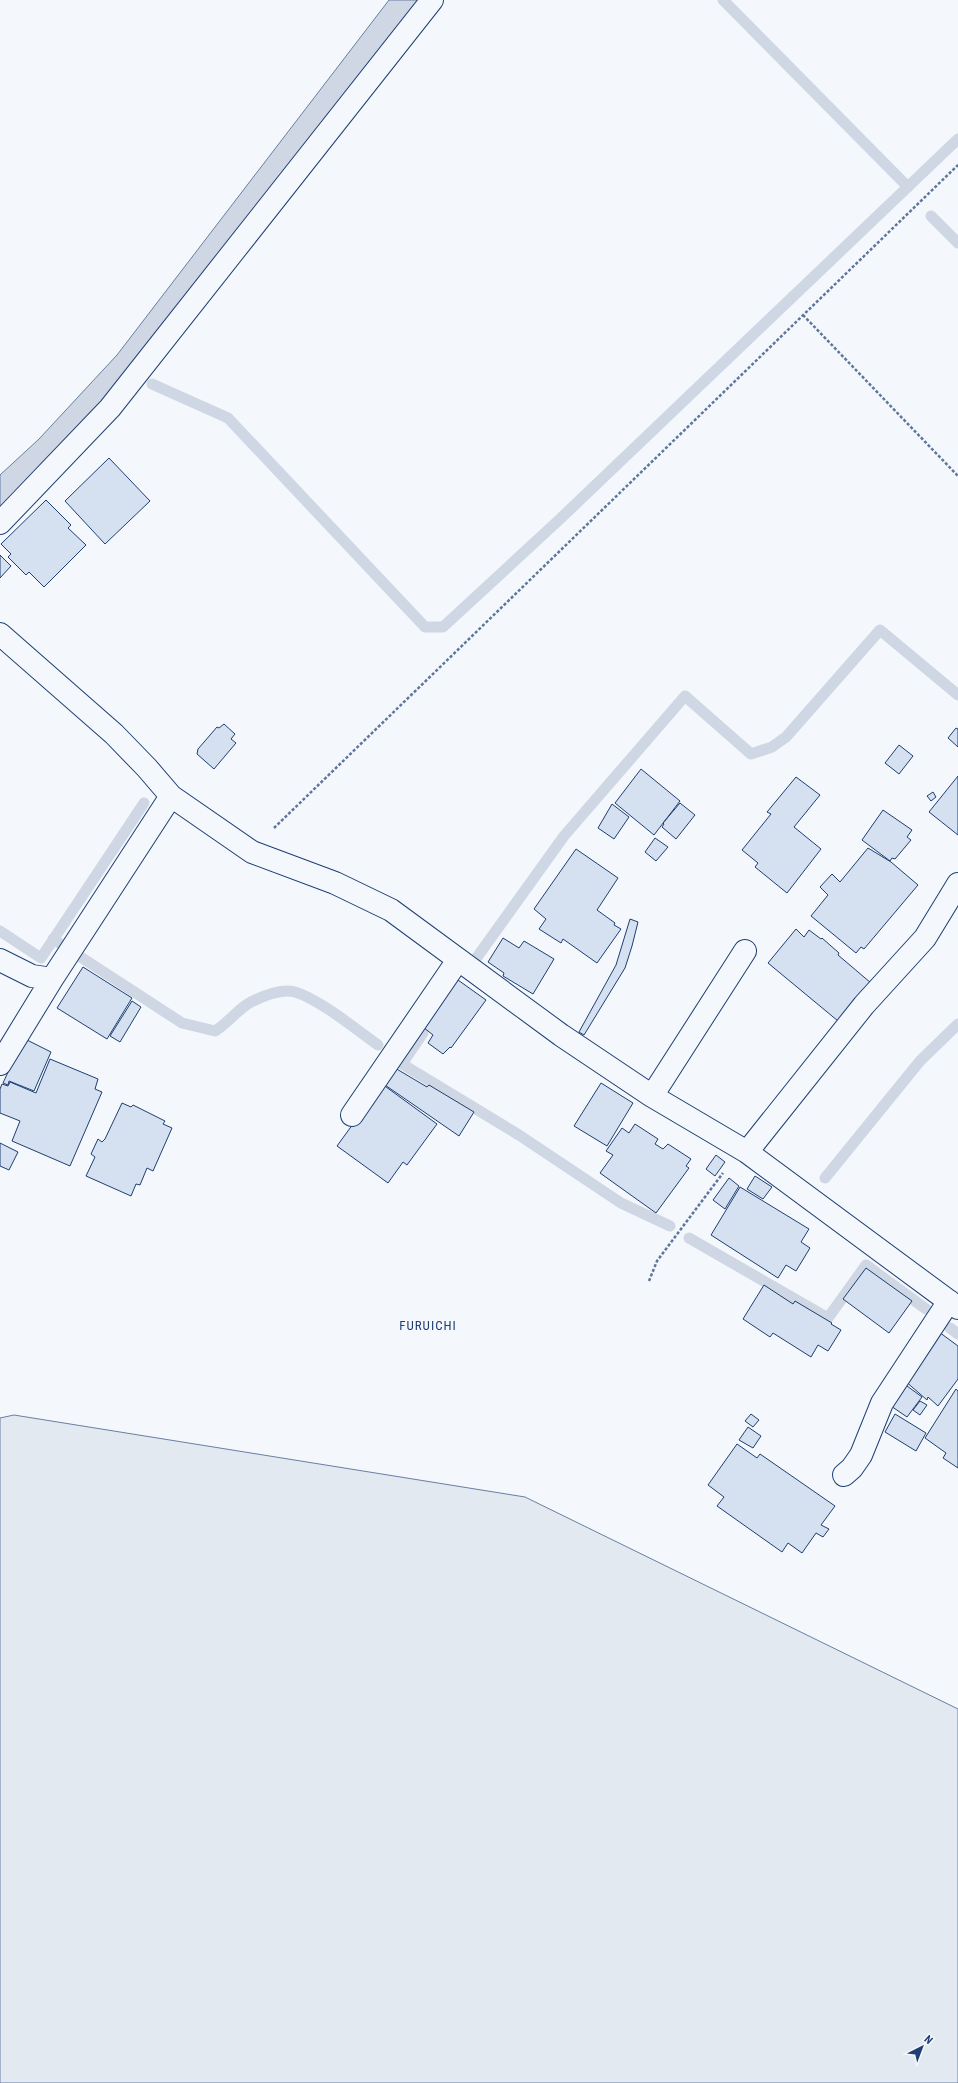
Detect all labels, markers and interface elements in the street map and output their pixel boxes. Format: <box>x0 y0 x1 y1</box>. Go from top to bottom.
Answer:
district label: FURUICHI <box>399 1318 457 1333</box>
north arrow <box>902 2027 942 2067</box>
text: N <box>921 2033 935 2047</box>

